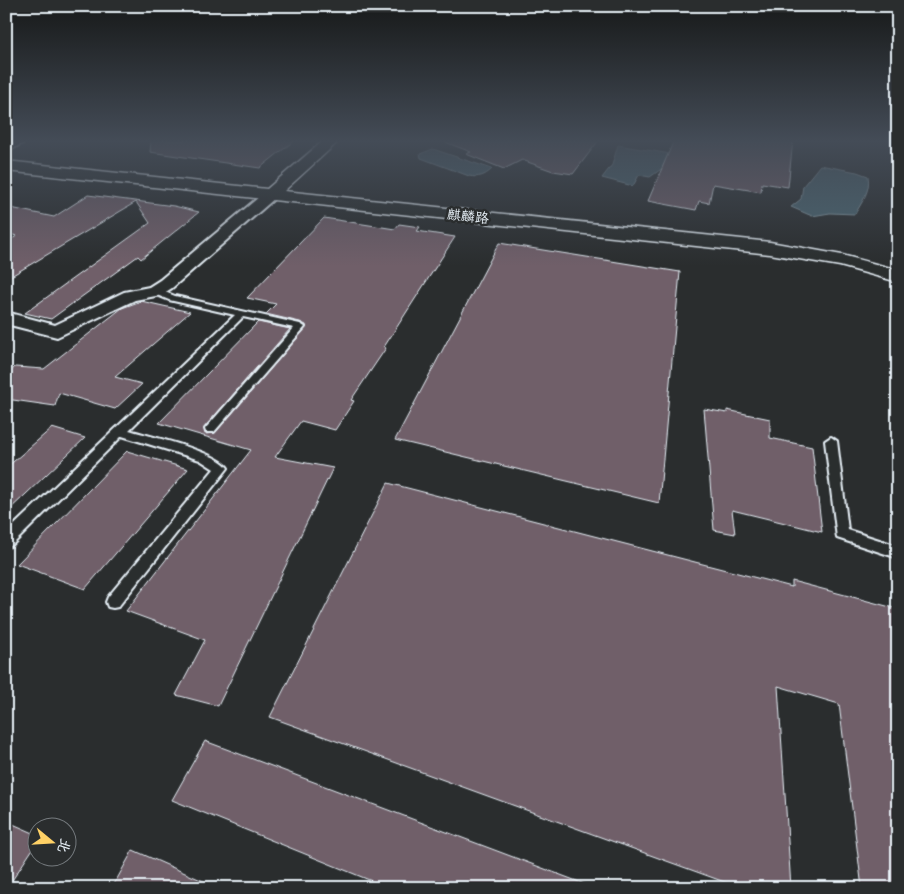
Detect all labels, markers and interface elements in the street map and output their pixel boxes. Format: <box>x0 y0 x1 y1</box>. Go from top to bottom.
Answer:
street label: 麒麟路 <box>446 204 490 227</box>
north arrow <box>28 816 78 866</box>
text: 北 <box>54 837 76 856</box>

